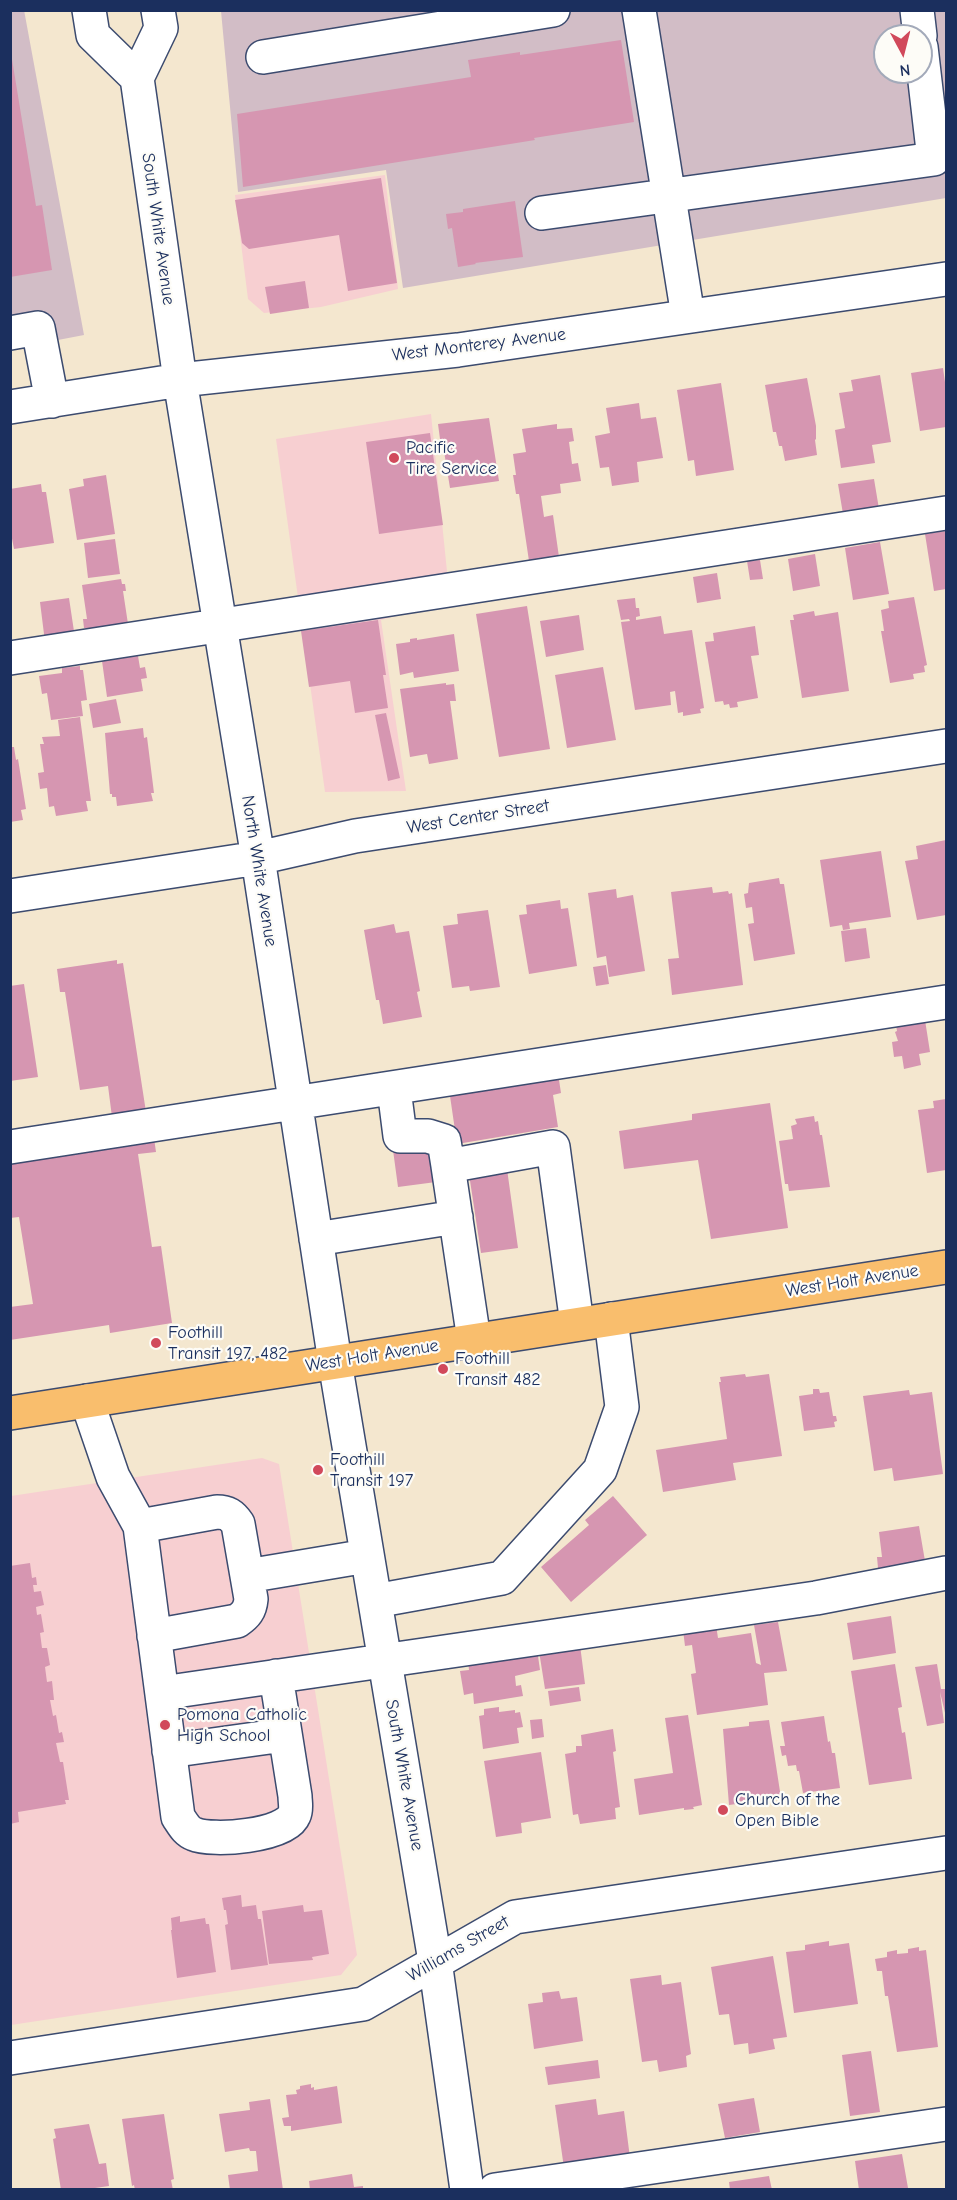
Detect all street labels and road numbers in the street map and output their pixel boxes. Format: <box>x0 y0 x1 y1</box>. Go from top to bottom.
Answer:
street label: South White Avenue <box>137 152 179 306</box>
street label: West Monterey Avenue <box>391 324 567 366</box>
street label: North White Avenue <box>236 794 282 948</box>
street label: West Center Street <box>405 795 551 839</box>
street label: West Holt Avenue <box>784 1260 920 1302</box>
street label: West Holt Avenue <box>304 1335 440 1377</box>
street label: South White Avenue <box>380 1698 428 1852</box>
street label: Williams Street <box>403 1911 513 1987</box>

